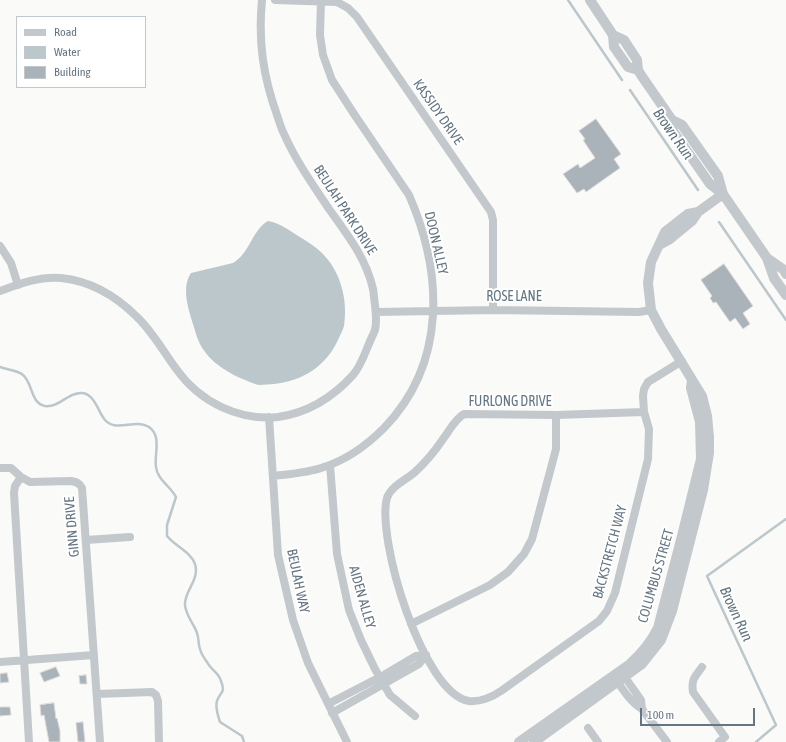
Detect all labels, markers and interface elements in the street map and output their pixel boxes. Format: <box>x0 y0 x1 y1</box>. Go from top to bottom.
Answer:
legend <box>16 16 146 88</box>
text: Road <box>54 25 77 39</box>
text: Water <box>54 45 80 59</box>
text: Building <box>54 65 91 79</box>
street label: KASSIDY DRIVE <box>409 76 467 148</box>
water label: Brown Run <box>649 105 697 163</box>
street label: BEULAH PARK DRIVE <box>310 162 380 258</box>
street label: DOON ALLEY <box>421 210 451 276</box>
street label: ROSE LANE <box>486 289 542 305</box>
street label: FURLONG DRIVE <box>468 394 552 410</box>
street label: GINN DRIVE <box>61 496 83 558</box>
street label: BACKSTRETCH WAY <box>589 503 631 601</box>
street label: COLUMBUS STREET <box>635 527 677 625</box>
street label: BEULAH WAY <box>283 547 313 615</box>
street label: AIDEN ALLEY <box>345 564 379 630</box>
water label: Brown Run <box>716 584 756 644</box>
scale bar <box>642 700 757 726</box>
text: 100 m <box>647 708 674 722</box>

